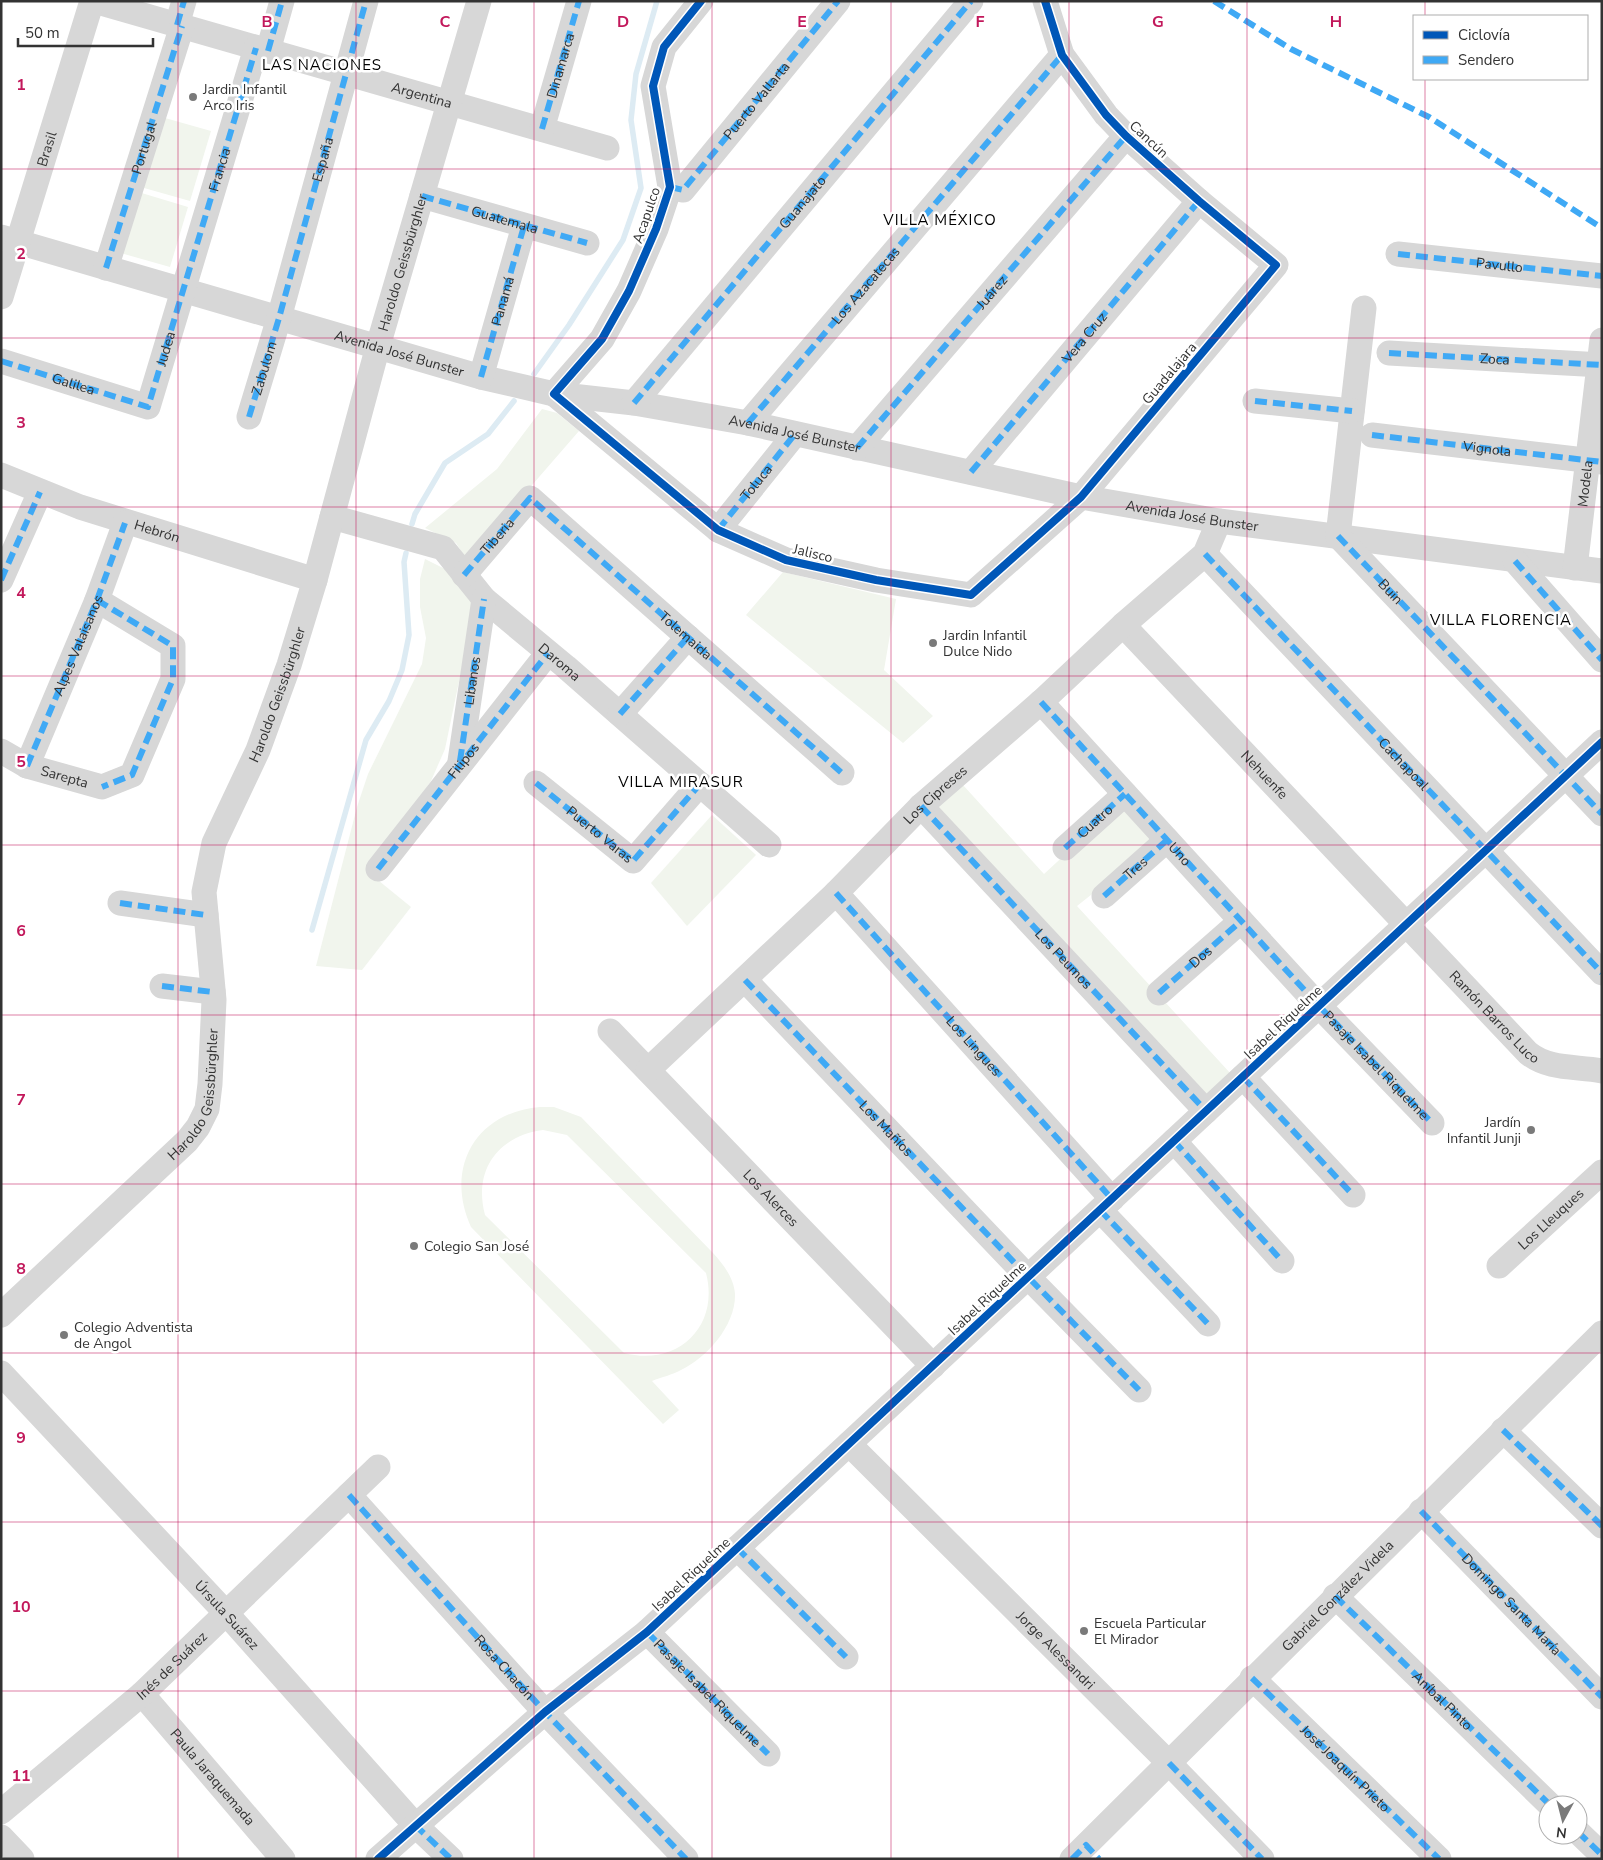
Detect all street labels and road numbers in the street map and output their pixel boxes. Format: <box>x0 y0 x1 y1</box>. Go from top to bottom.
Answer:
street label: Dinamarca <box>542 31 579 101</box>
street label: Puerto Vallarta <box>719 58 794 144</box>
street label: Argentina <box>389 78 454 113</box>
street label: Cancún <box>1125 116 1172 162</box>
street label: Portugal <box>127 118 162 177</box>
street label: Brasil <box>33 128 62 169</box>
street label: España <box>308 135 338 184</box>
street label: Francia <box>204 145 235 194</box>
street label: Guanajato <box>775 172 831 233</box>
street label: Acapulco <box>628 184 665 246</box>
street label: Haroldo Geissbürghler <box>374 192 432 334</box>
street label: Guatemala <box>469 201 540 239</box>
street label: Los Azacatecas <box>827 243 905 329</box>
street label: Pavullo <box>1475 253 1524 277</box>
street label: Juárez <box>971 271 1012 314</box>
street label: Panamá <box>487 274 519 328</box>
street label: Vera Cruz <box>1057 308 1112 368</box>
street label: Avenida José Bunster <box>332 326 466 382</box>
street label: Judea <box>152 329 180 369</box>
street label: Guadalajara <box>1138 338 1201 408</box>
street label: Zabulom <box>247 339 281 398</box>
street label: Zoca <box>1479 349 1510 370</box>
street label: Galilea <box>50 369 97 400</box>
street label: Avenida José Bunster <box>727 411 862 458</box>
street label: Vignola <box>1461 437 1512 461</box>
street label: Modela <box>1573 459 1598 508</box>
street label: Toluca <box>736 461 777 505</box>
street label: Avenida José Bunster <box>1124 496 1260 536</box>
street label: Tiberia <box>476 514 519 559</box>
street label: Hebrón <box>132 515 182 547</box>
street label: Jalisco <box>790 539 835 567</box>
street label: Buin <box>1374 575 1407 609</box>
street label: Alpes Valaisanos <box>49 592 108 699</box>
street label: Tolemaida <box>655 607 716 664</box>
street label: Haroldo Geissbürghler <box>245 625 310 766</box>
street label: Daroma <box>534 639 585 686</box>
street label: Libanos <box>459 655 485 707</box>
street label: Cachapoal <box>1374 734 1434 795</box>
street label: Filipos <box>444 739 484 783</box>
street label: Nehuenfe <box>1236 746 1292 804</box>
street label: Sarepta <box>38 761 90 793</box>
street label: Los Cipreses <box>899 761 972 829</box>
street label: Cuatro <box>1073 800 1117 843</box>
street label: Puerto Varas <box>562 802 637 868</box>
street label: Uno <box>1164 838 1196 870</box>
street label: Tres <box>1120 852 1152 884</box>
street label: Los Peumos <box>1030 925 1096 994</box>
street label: Dos <box>1185 942 1216 972</box>
street label: Ramón Barros Luco <box>1445 967 1543 1068</box>
street label: Isabel Riquelme <box>1240 981 1327 1064</box>
street label: Pasaje Isabel Riquelme <box>1318 1007 1433 1124</box>
street label: Los Lingues <box>942 1012 1006 1081</box>
street label: Haroldo Geissbürghler <box>163 1028 223 1165</box>
street label: Los Mañíos <box>855 1097 918 1161</box>
street label: Los Alerces <box>739 1166 803 1231</box>
street label: Los Lleuques <box>1514 1184 1588 1254</box>
street label: Isabel Riquelme <box>944 1257 1031 1340</box>
street label: Isabel Riquelme <box>648 1533 735 1616</box>
street label: Gabriel González Videla <box>1278 1536 1398 1656</box>
street label: Domingo Santa María <box>1457 1549 1566 1660</box>
street label: Úrsula Suárez <box>190 1576 264 1654</box>
street label: Jorge Alessandri <box>1011 1607 1099 1694</box>
street label: Inés de Suárez <box>133 1627 212 1705</box>
street label: Rosa Chacón <box>470 1631 539 1704</box>
street label: Pasaje Isabel Riquelme <box>649 1635 765 1752</box>
street label: Aníbal Pinto <box>1408 1667 1477 1735</box>
street label: José Joaquín Prieto <box>1295 1720 1394 1817</box>
street label: Paula Jaraquemada <box>166 1725 259 1830</box>

